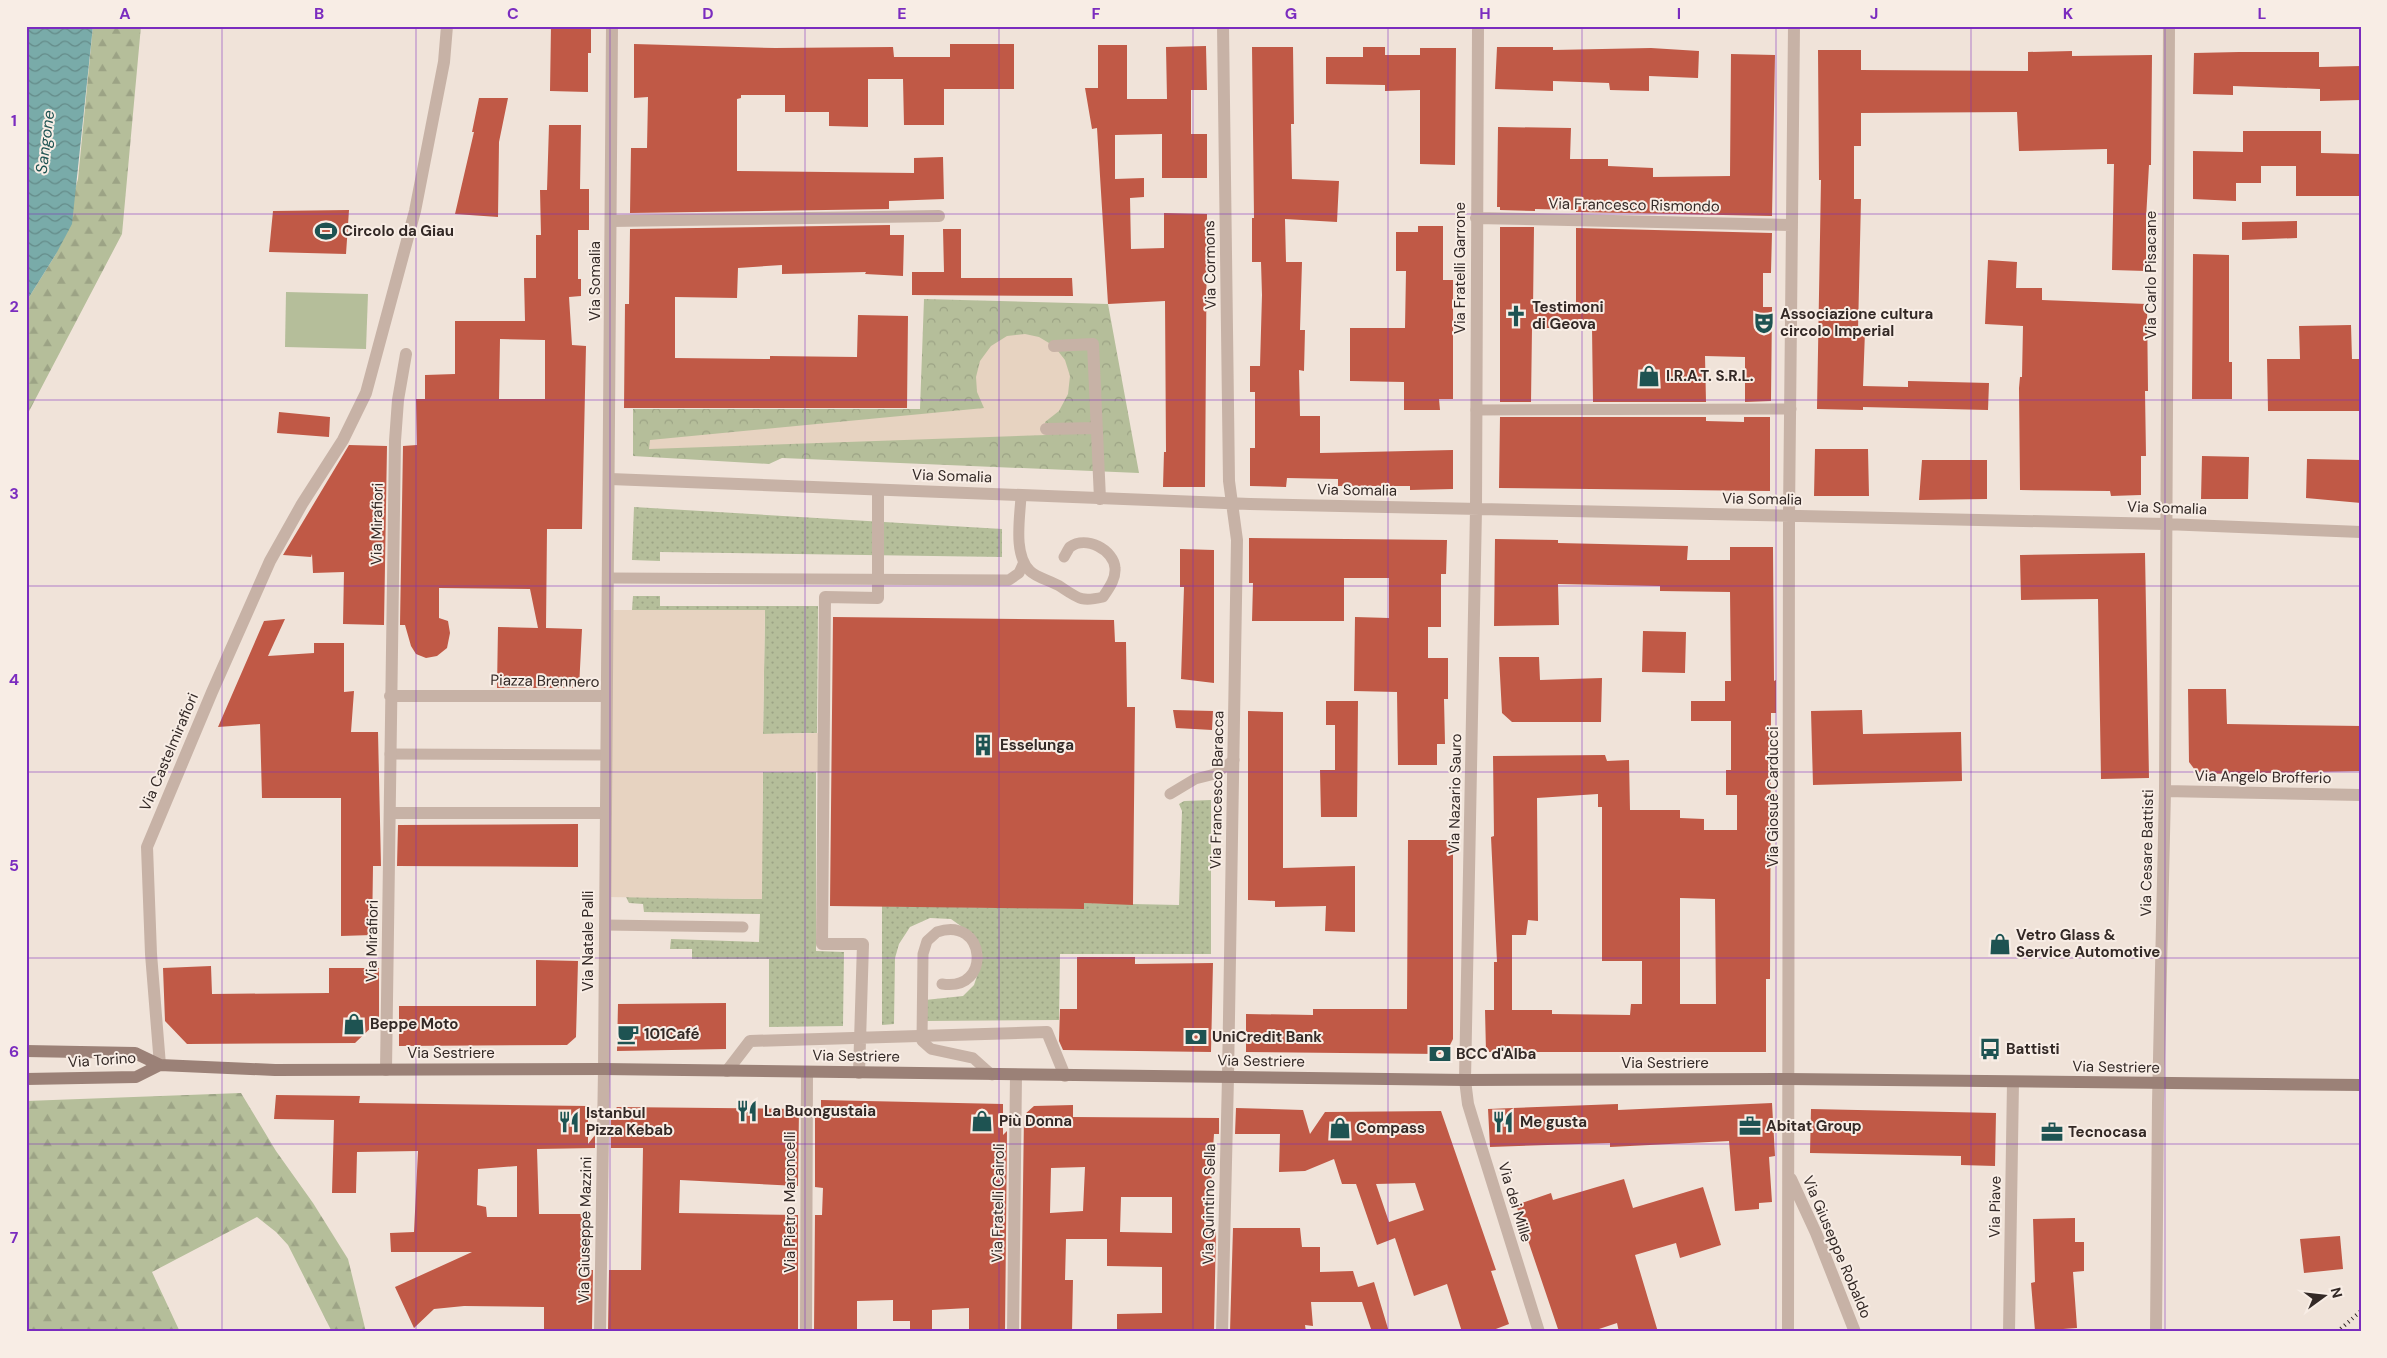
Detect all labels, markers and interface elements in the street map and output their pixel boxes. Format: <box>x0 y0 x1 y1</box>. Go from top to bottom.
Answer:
text: A <box>119 3 131 24</box>
text: B <box>314 3 324 24</box>
text: C <box>507 3 519 24</box>
text: D <box>702 3 714 24</box>
text: E <box>897 3 907 24</box>
text: F <box>1092 3 1101 24</box>
text: G <box>1285 3 1297 24</box>
text: H <box>1479 3 1491 24</box>
text: I <box>1677 3 1681 24</box>
text: J <box>1870 3 1878 24</box>
text: K <box>2063 3 2074 24</box>
text: L <box>2258 3 2267 24</box>
water label: Sangone <box>31 109 59 175</box>
text: 1 <box>11 110 17 131</box>
street label: Via Francesco Rismondo <box>1548 194 1720 216</box>
street label: Via Fratelli Garrone <box>1450 202 1470 334</box>
street label: Via Carlo Pisacane <box>2141 211 2161 339</box>
sports icon: Circolo da Giau <box>313 218 339 244</box>
street label: Via Cormons <box>1199 220 1221 310</box>
place label: Circolo da Giau <box>342 221 454 241</box>
street label: Via Somalia <box>585 241 605 321</box>
text: 2 <box>9 296 19 317</box>
place label: Testimoni di Geova <box>1532 297 1604 334</box>
church icon: Testimoni di Geova <box>1503 303 1529 329</box>
place label: Associazione cultura circolo Imperial <box>1780 304 1933 341</box>
theatre icon: Associazione cultura circolo Imperial <box>1751 310 1777 336</box>
shop icon: I.R.A.T. S.R.L. <box>1636 363 1662 389</box>
place label: I.R.A.T. S.R.L. <box>1666 366 1754 386</box>
street label: Via Somalia <box>912 465 992 487</box>
street label: Via Somalia <box>1317 479 1397 501</box>
text: 3 <box>9 483 19 504</box>
street label: Via Mirafiori <box>366 483 388 565</box>
street label: Via Somalia <box>1722 488 1802 510</box>
street label: Via Somalia <box>2127 497 2207 519</box>
text: 4 <box>9 669 19 690</box>
street label: Piazza Brennero <box>490 670 600 692</box>
street label: Via Castelmirafiori <box>135 690 203 814</box>
street label: Via Francesco Baracca <box>1206 711 1228 869</box>
street label: Via Giosuè Carducci <box>1763 726 1783 868</box>
building icon: Esselunga <box>970 732 996 758</box>
street label: Via Nazario Sauro <box>1444 733 1466 855</box>
place label: Esselunga <box>1000 735 1074 755</box>
street label: Via Angelo Brofferio <box>2194 766 2332 788</box>
street label: Via Cesare Battisti <box>2136 789 2158 917</box>
text: 5 <box>9 855 19 876</box>
street label: Via Natale Palli <box>578 891 598 991</box>
street label: Via Mirafiori <box>361 900 383 982</box>
place label: Vetro Glass & Service Automotive <box>2016 925 2160 962</box>
shop icon: Vetro Glass & Service Automotive <box>1987 931 2013 957</box>
shop icon: Beppe Moto <box>341 1011 367 1037</box>
place label: Beppe Moto <box>370 1014 458 1034</box>
cafe icon: 101Café <box>615 1021 641 1047</box>
place label: 101Café <box>644 1024 700 1044</box>
bank icon: UniCredit Bank <box>1183 1024 1209 1050</box>
place label: UniCredit Bank <box>1212 1027 1322 1047</box>
bus stop icon: Battisti <box>1977 1036 2003 1062</box>
place label: Battisti <box>2006 1039 2060 1059</box>
text: 6 <box>9 1041 19 1062</box>
bank icon: BCC d'Alba <box>1427 1041 1453 1067</box>
street label: Via Sestriere <box>407 1043 495 1063</box>
place label: BCC d'Alba <box>1456 1044 1536 1064</box>
street label: Via Sestriere <box>812 1045 900 1067</box>
street label: Via Torino <box>67 1048 137 1072</box>
street label: Via Sestriere <box>1217 1050 1305 1072</box>
street label: Via Sestriere <box>1621 1053 1709 1073</box>
street label: Via Sestriere <box>2072 1056 2160 1078</box>
restaurant icon: La Buongustaia <box>734 1098 760 1124</box>
place label: La Buongustaia <box>764 1101 876 1121</box>
place label: Istanbul Pizza Kebab <box>586 1103 673 1140</box>
shop icon: Più Donna <box>969 1108 995 1134</box>
restaurant icon: Istanbul Pizza Kebab <box>556 1109 582 1135</box>
restaurant icon: Me gusta <box>1490 1109 1516 1135</box>
place label: Più Donna <box>999 1111 1072 1131</box>
place label: Me gusta <box>1520 1112 1587 1132</box>
office icon: Abitat Group <box>1737 1113 1763 1139</box>
shop icon: Compass <box>1327 1115 1353 1141</box>
place label: Abitat Group <box>1766 1116 1862 1136</box>
place label: Compass <box>1356 1118 1425 1138</box>
office icon: Tecnocasa <box>2039 1119 2065 1145</box>
place label: Tecnocasa <box>2068 1122 2147 1142</box>
street label: Via Pietro Maroncelli <box>780 1131 800 1273</box>
street label: Via Fratelli Cairoli <box>987 1143 1009 1263</box>
street label: Via Quintino Sella <box>1198 1143 1220 1265</box>
street label: Via Giuseppe Mazzini <box>574 1156 596 1304</box>
street label: Via dei Mille <box>1493 1160 1537 1244</box>
street label: Via Giuseppe Robaldo <box>1798 1173 1876 1322</box>
street label: Via Piave <box>1984 1176 2006 1238</box>
text: 7 <box>10 1227 19 1248</box>
north arrow <box>2300 1270 2350 1320</box>
text: N <box>2327 1285 2347 1300</box>

